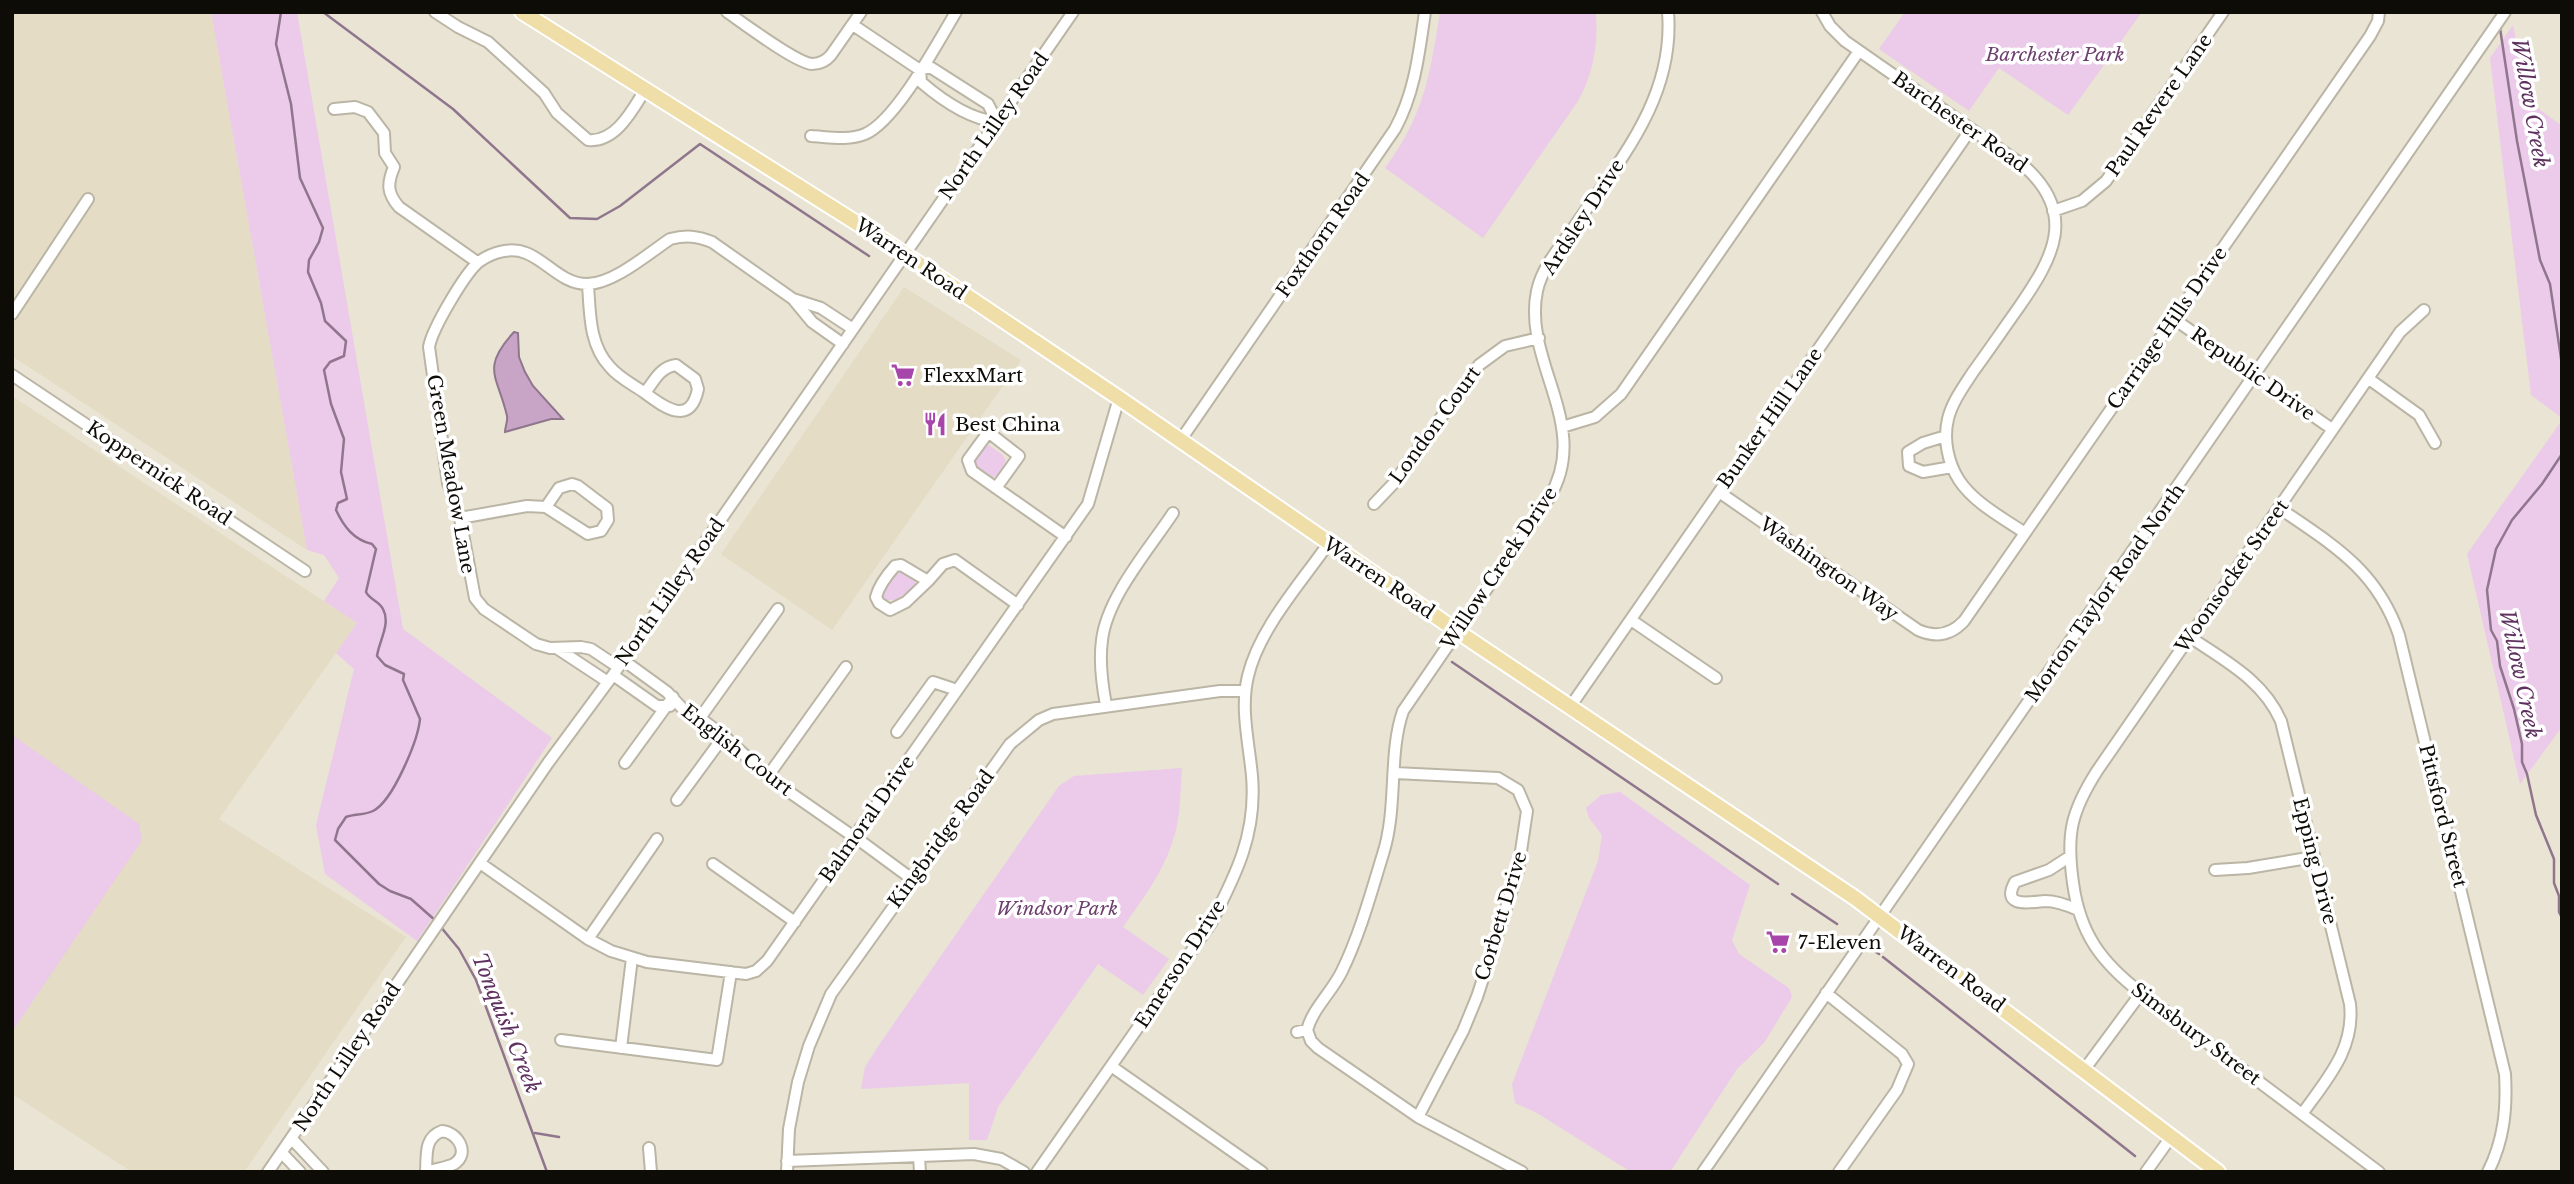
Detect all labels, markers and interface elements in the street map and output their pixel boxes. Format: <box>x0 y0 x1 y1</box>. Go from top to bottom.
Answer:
street label: Paul Revere Lane <box>2101 29 2217 181</box>
water label: Willow Creek <box>2506 36 2554 170</box>
park label: Barchester Park <box>1985 43 2124 66</box>
street label: North Lilley Road <box>934 48 1054 204</box>
street label: Barchester Road <box>1888 67 2032 177</box>
street label: Ardsley Drive <box>1537 155 1629 280</box>
street label: Foxthorn Road <box>1272 168 1374 302</box>
street label: Warren Road <box>850 213 971 305</box>
street label: Carriage Hills Drive <box>2102 242 2232 414</box>
street label: Republic Drive <box>2186 323 2320 425</box>
street label: Bunker Hill Lane <box>1713 343 1827 493</box>
supermarket icon: FlexxMart <box>889 361 917 389</box>
street label: London Court <box>1385 361 1486 488</box>
place label: FlexxMart <box>923 364 1024 387</box>
street label: Green Meadow Lane <box>422 373 480 575</box>
restaurant icon: Best China <box>921 410 949 438</box>
place label: Best China <box>955 413 1061 436</box>
street label: Koppernick Road <box>82 416 236 530</box>
street label: Morton Taylor Road North <box>2021 479 2189 707</box>
street label: Willow Creek Drive <box>1435 482 1562 655</box>
street label: Woonsocket Street <box>2170 494 2294 658</box>
street label: Washington Way <box>1754 512 1903 626</box>
street label: North Lilley Road <box>610 514 730 670</box>
street label: Warren Road <box>1318 532 1439 624</box>
water label: Willow Creek <box>2494 607 2546 741</box>
street label: English Court <box>677 699 798 801</box>
street label: Pittsford Street <box>2414 742 2472 891</box>
street label: Balmoral Drive <box>815 751 919 887</box>
street label: Kingbridge Road <box>883 765 999 912</box>
street label: Epping Drive <box>2288 795 2342 927</box>
street label: Corbett Drive <box>1470 848 1532 984</box>
street label: Emerson Drive <box>1130 896 1230 1032</box>
park label: Windsor Park <box>996 897 1118 920</box>
street label: Warren Road <box>1892 920 2010 1017</box>
supermarket icon: 7-Eleven <box>1764 928 1792 956</box>
place label: 7-Eleven <box>1798 931 1882 954</box>
water label: Tonquish Creek <box>466 949 546 1097</box>
street label: North Lilley Road <box>289 978 405 1136</box>
street label: Simsbury Street <box>2127 978 2266 1091</box>

